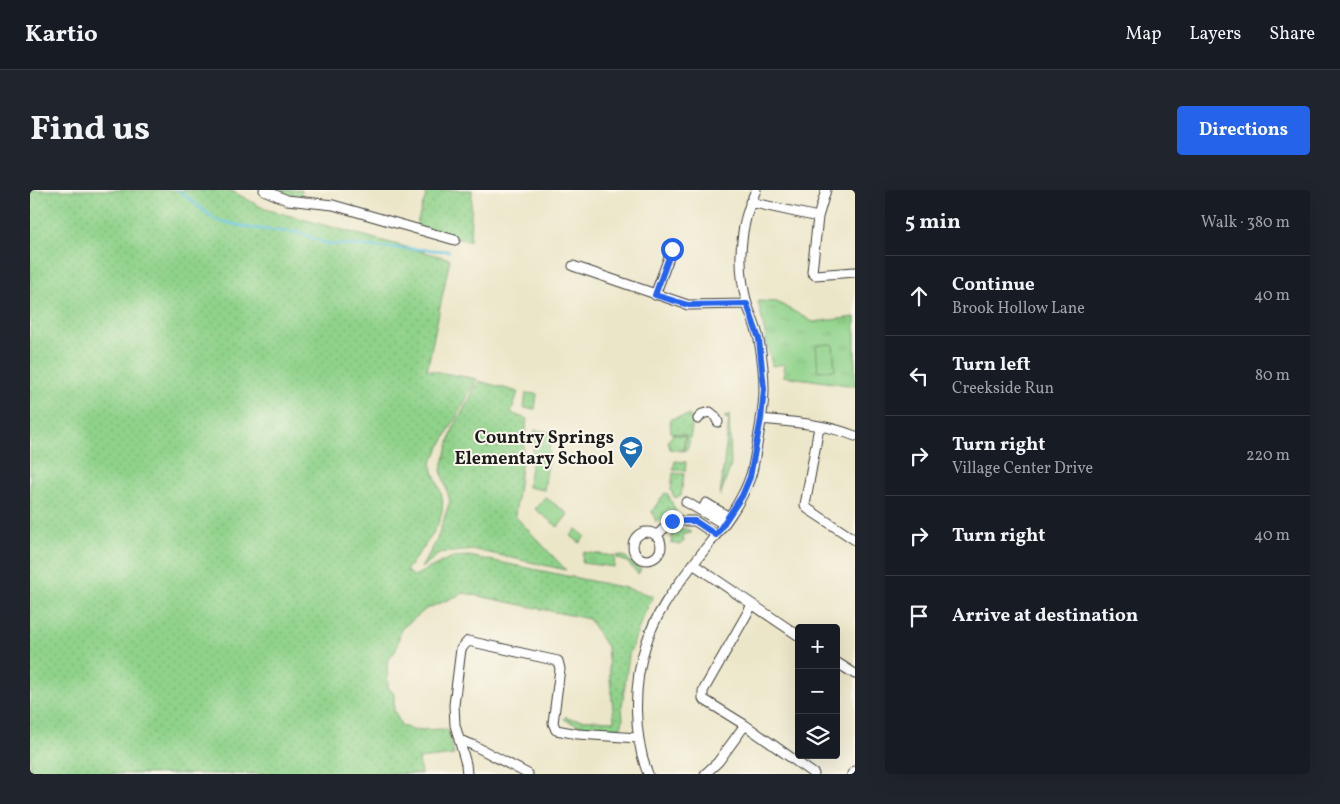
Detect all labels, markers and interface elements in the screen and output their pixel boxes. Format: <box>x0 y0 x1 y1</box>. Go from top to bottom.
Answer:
text: Kartio <box>25 18 98 52</box>
text: Map <box>1125 22 1161 47</box>
text: Layers <box>1189 22 1241 47</box>
text: Share <box>1269 22 1315 47</box>
text: Find us <box>30 106 150 154</box>
button: Directions <box>1177 106 1310 155</box>
text: 5 min <box>905 208 961 237</box>
text: Walk · 380 m <box>1201 212 1290 234</box>
route start <box>661 238 684 261</box>
text: Continue <box>952 272 1035 298</box>
icon: ahead <box>905 282 933 310</box>
text: 40 m <box>1254 285 1290 307</box>
text: Brook Hollow Lane <box>952 298 1085 320</box>
text: Turn left <box>952 352 1031 378</box>
icon: left <box>905 362 933 390</box>
text: 80 m <box>1255 365 1290 387</box>
text: Creekside Run <box>952 378 1054 400</box>
place label: Country Springs Elementary School <box>455 426 614 472</box>
text: Turn right <box>952 432 1045 458</box>
school or university icon: Country Springs Elementary School <box>618 435 644 469</box>
icon: right <box>905 442 933 470</box>
text: 220 m <box>1246 445 1290 467</box>
text: Village Center Drive <box>952 458 1093 480</box>
route end <box>661 510 684 533</box>
icon: right <box>905 522 933 550</box>
text: Turn right <box>952 523 1045 549</box>
text: 40 m <box>1254 525 1290 547</box>
icon: arrive <box>905 602 933 630</box>
text: Arrive at destination <box>952 603 1138 629</box>
map controls <box>795 624 840 759</box>
button: + <box>795 624 840 669</box>
button: − <box>795 669 840 714</box>
button: layers <box>795 714 840 759</box>

